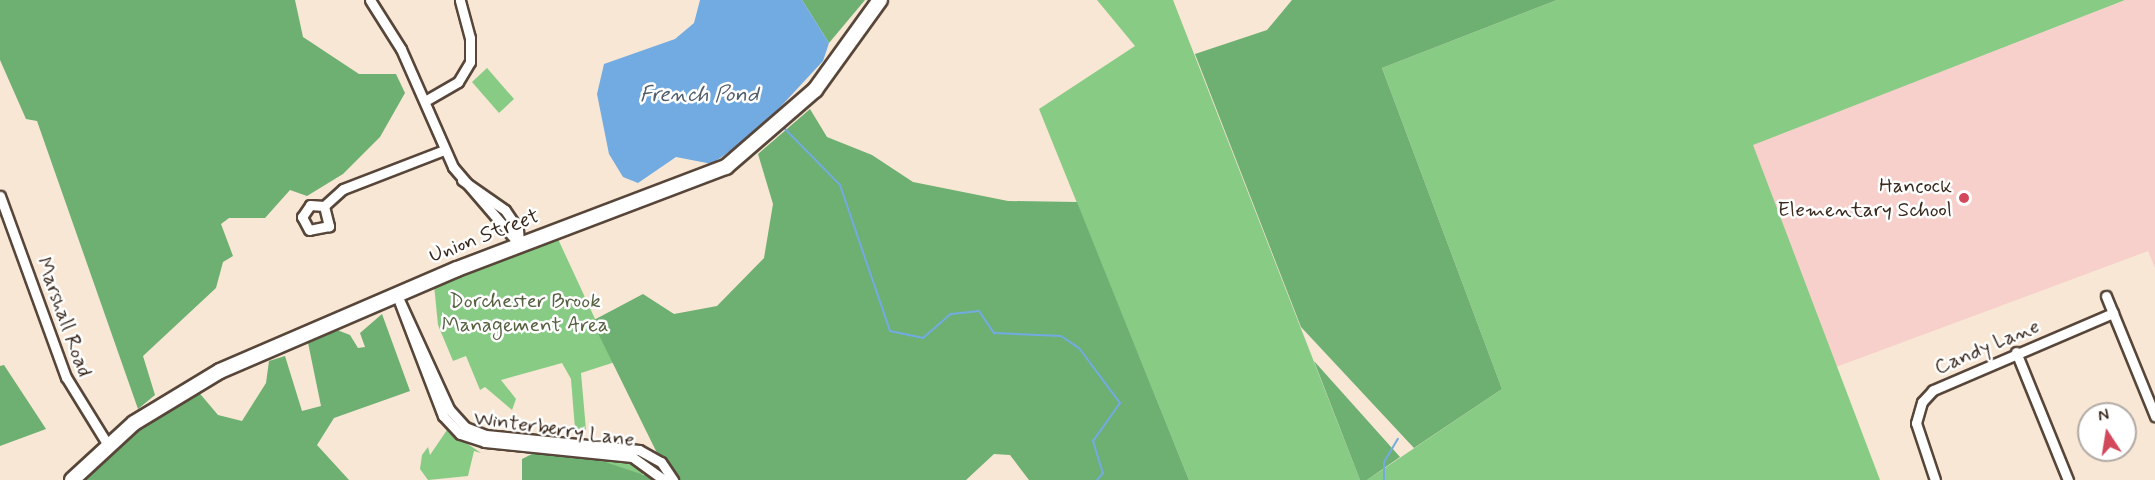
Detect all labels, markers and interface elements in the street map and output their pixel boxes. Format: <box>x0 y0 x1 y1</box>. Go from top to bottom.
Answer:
water label: French Pond <box>640 83 758 109</box>
place label: Hancock Elementary School <box>1777 173 1952 223</box>
marker: Hancock Elementary School <box>1957 191 1971 205</box>
street label: Union Street <box>426 204 542 268</box>
street label: Marshall Road <box>31 254 97 380</box>
park label: Dorchester Brook Management Area <box>440 288 610 338</box>
street label: Candy Lane <box>1932 314 2042 380</box>
north arrow <box>2077 402 2137 462</box>
text: N <box>2096 404 2111 427</box>
street label: Winterberry Lane <box>472 405 636 453</box>

